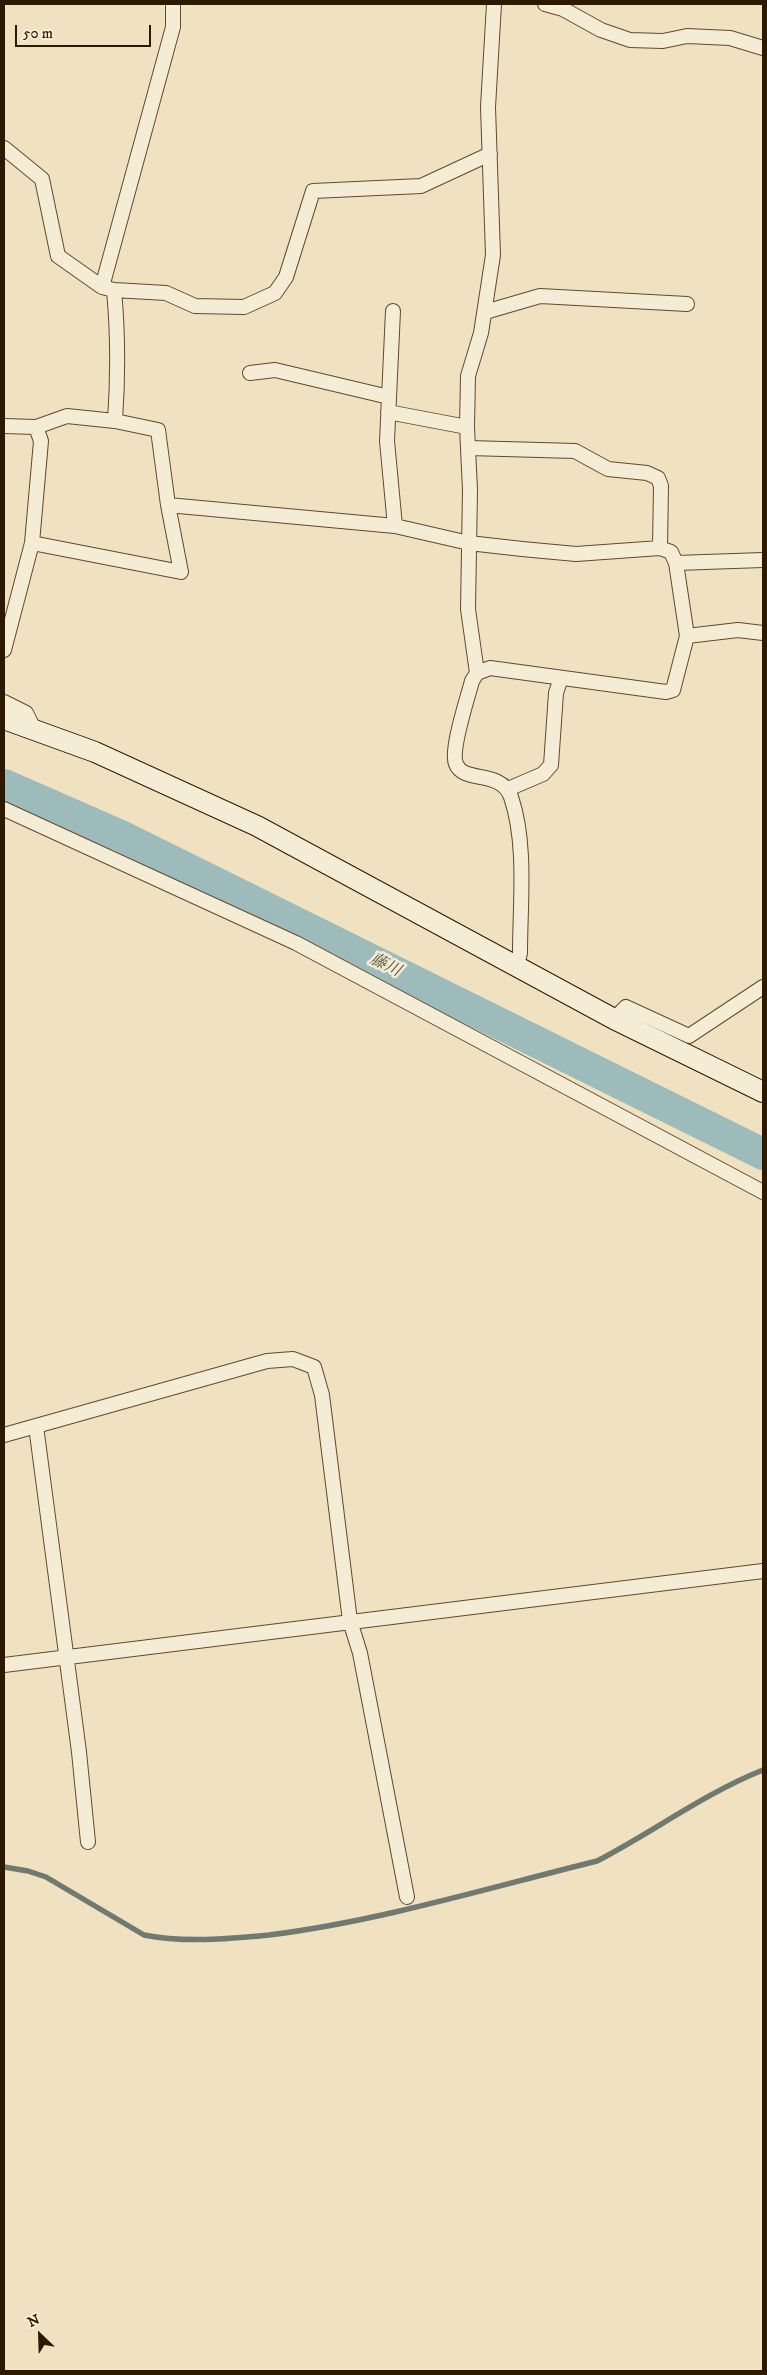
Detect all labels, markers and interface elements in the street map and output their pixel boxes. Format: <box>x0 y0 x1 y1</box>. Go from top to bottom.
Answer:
scale bar <box>18 15 154 47</box>
text: 50 m <box>23 24 53 43</box>
water label: 藤川 <box>366 950 404 982</box>
north arrow <box>15 2310 65 2360</box>
text: N <box>25 2311 43 2332</box>

